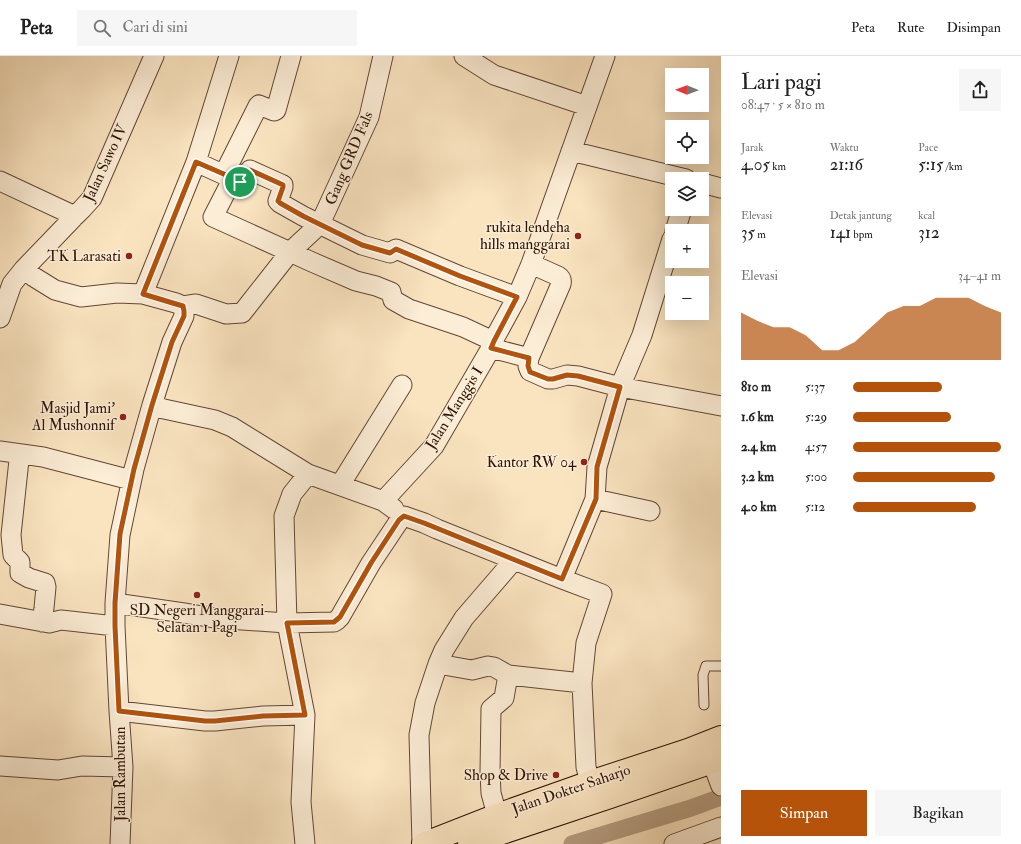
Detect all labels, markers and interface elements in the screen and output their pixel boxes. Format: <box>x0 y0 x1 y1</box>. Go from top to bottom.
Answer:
search box <box>77 10 357 46</box>
text: Peta <box>20 16 53 40</box>
icon: search <box>91 17 113 39</box>
text: Cari di sini <box>123 18 188 37</box>
text: Peta <box>851 19 875 36</box>
text: Rute <box>897 19 924 36</box>
text: Disimpan <box>946 19 1001 36</box>
north arrow <box>665 68 709 112</box>
map controls <box>665 68 709 320</box>
text: Lari pagi <box>741 68 822 96</box>
button: share <box>959 69 1001 111</box>
text: 08:47 · 5 × 810 m <box>741 97 825 113</box>
street label: Gang GRD Fals <box>321 108 378 208</box>
street label: Jalan Sawo IV <box>79 120 133 206</box>
button: locate <box>665 120 709 164</box>
text: Jarak <box>741 141 764 154</box>
text: Waktu <box>830 141 859 154</box>
text: Pace <box>918 141 938 154</box>
text: 4.05 <box>741 154 770 175</box>
text: 21:16 <box>830 154 863 175</box>
text: 5:15 <box>918 154 944 175</box>
text: km <box>770 160 786 173</box>
text: /km <box>944 160 962 173</box>
pin <box>223 165 257 199</box>
icon: arrive <box>229 171 251 193</box>
button: layers <box>665 172 709 216</box>
text: Elevasi <box>741 209 772 222</box>
text: Detak jantung <box>830 209 892 222</box>
text: kcal <box>918 209 935 222</box>
place label: rukita lendeha hills manggarai <box>480 218 571 254</box>
text: 35 <box>741 222 755 243</box>
text: 141 <box>830 222 851 243</box>
text: 312 <box>918 222 940 243</box>
button: + <box>665 224 709 268</box>
text: m <box>755 228 766 241</box>
text: bpm <box>851 228 873 241</box>
marker: rukita lendeha hills manggarai <box>573 231 583 241</box>
place label: TK Larasati <box>47 247 121 266</box>
marker: TK Larasati <box>124 251 134 261</box>
text: Elevasi <box>741 268 778 284</box>
text: 34–41 m <box>958 268 1001 284</box>
button: − <box>665 276 709 320</box>
street label: Jalan Manggis I <box>421 363 488 455</box>
text: 810 m <box>741 379 771 395</box>
text: 5:37 <box>805 379 825 395</box>
place label: Masjid Jami' Al Mushonnif <box>31 399 117 435</box>
text: 1.6 km <box>741 409 774 425</box>
text: 5:29 <box>805 409 827 425</box>
marker: Masjid Jami' Al Mushonnif <box>118 412 128 422</box>
text: 2.4 km <box>741 439 776 455</box>
text: 4:57 <box>805 439 827 455</box>
place label: Kantor RW 04 <box>487 453 577 472</box>
marker: Kantor RW 04 <box>579 457 589 467</box>
text: 3.2 km <box>741 469 774 485</box>
text: 5:00 <box>805 469 827 485</box>
text: 4.0 km <box>741 499 776 515</box>
text: 5:12 <box>805 499 825 515</box>
marker: SD Negeri Manggarai Selatan 1 Pagi <box>192 590 202 600</box>
place label: SD Negeri Manggarai Selatan 1 Pagi <box>130 601 264 637</box>
street label: Jalan Rambutan <box>111 726 131 823</box>
street label: Jalan Dokter Saharjo <box>509 760 633 820</box>
place label: Shop & Drive <box>464 766 548 786</box>
marker: Shop & Drive <box>551 770 561 780</box>
button: Simpan <box>741 790 867 836</box>
button: Bagikan <box>875 790 1001 836</box>

